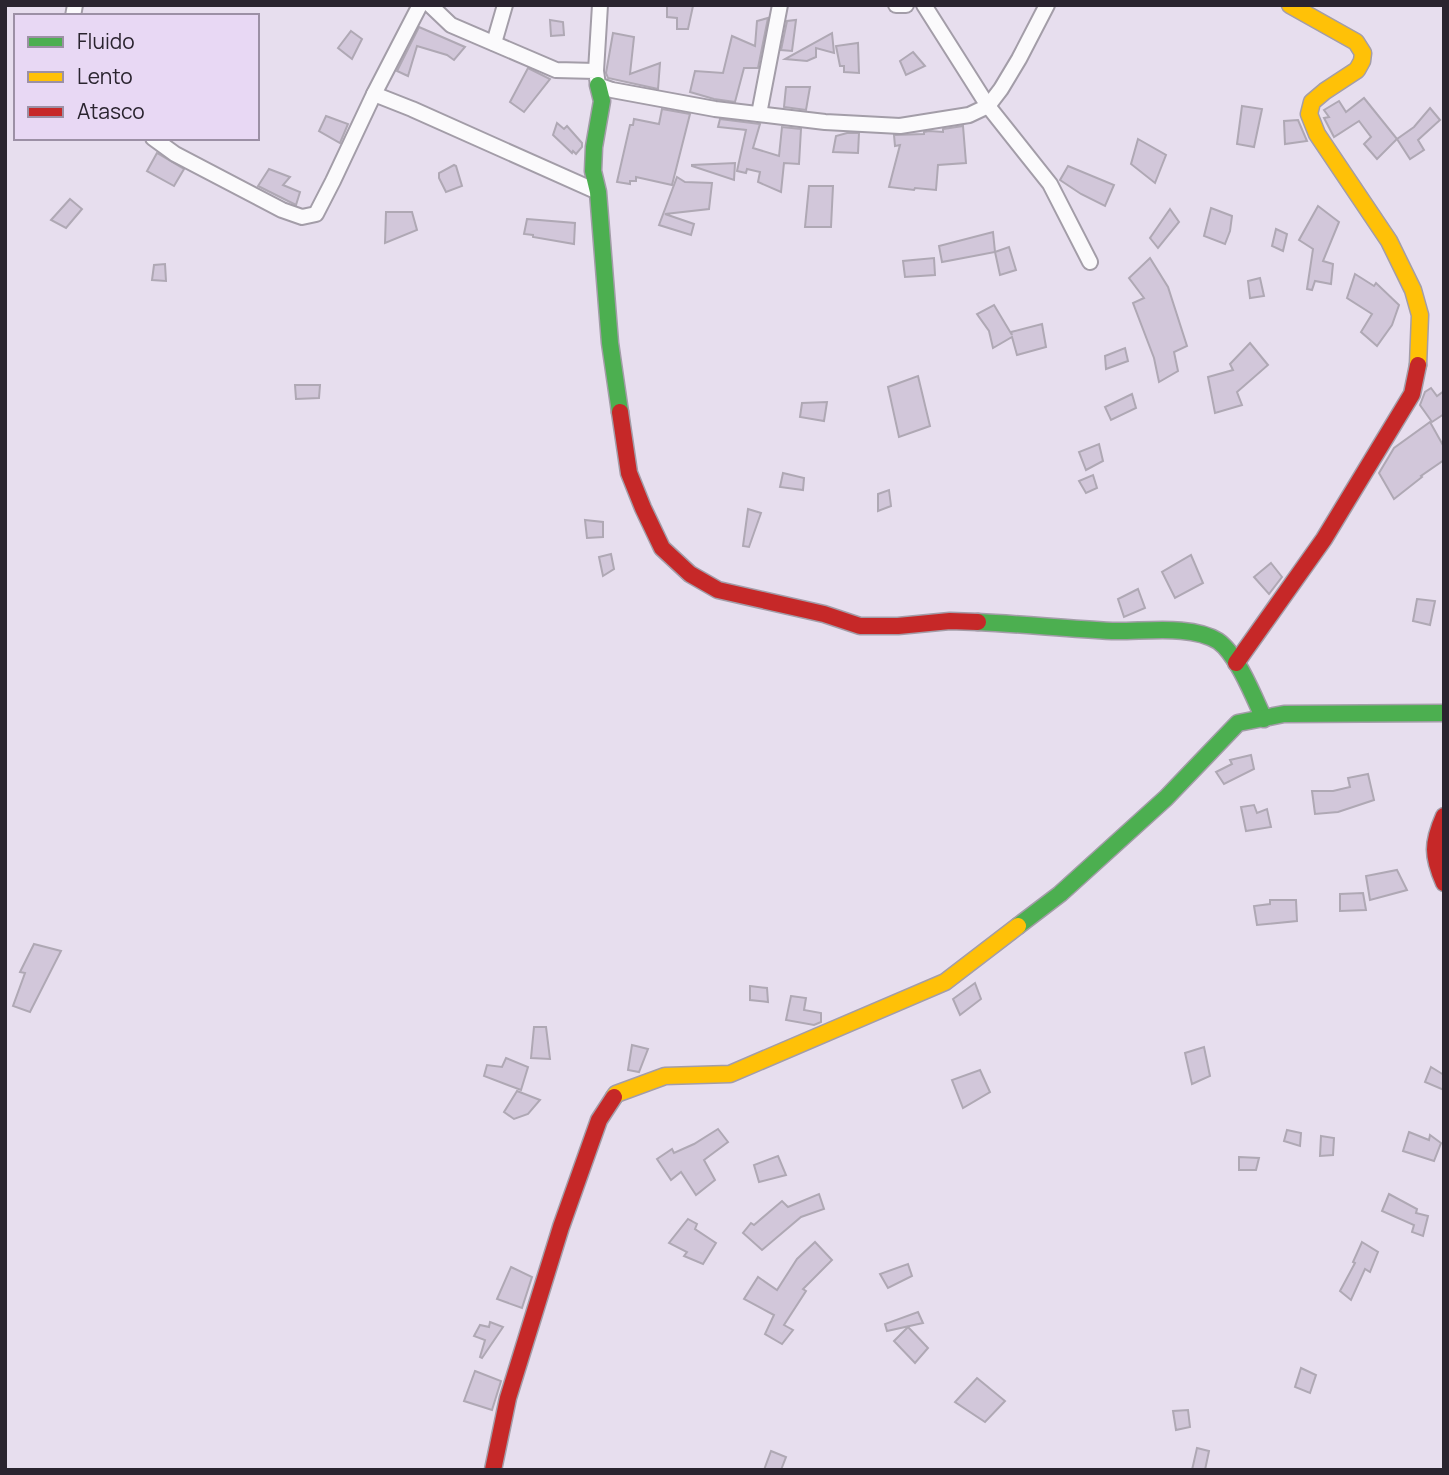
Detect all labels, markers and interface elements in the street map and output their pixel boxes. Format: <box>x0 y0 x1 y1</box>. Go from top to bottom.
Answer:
legend <box>14 14 259 140</box>
text: Fluido <box>77 27 135 55</box>
text: Lento <box>77 62 133 90</box>
text: Atasco <box>77 97 145 125</box>

